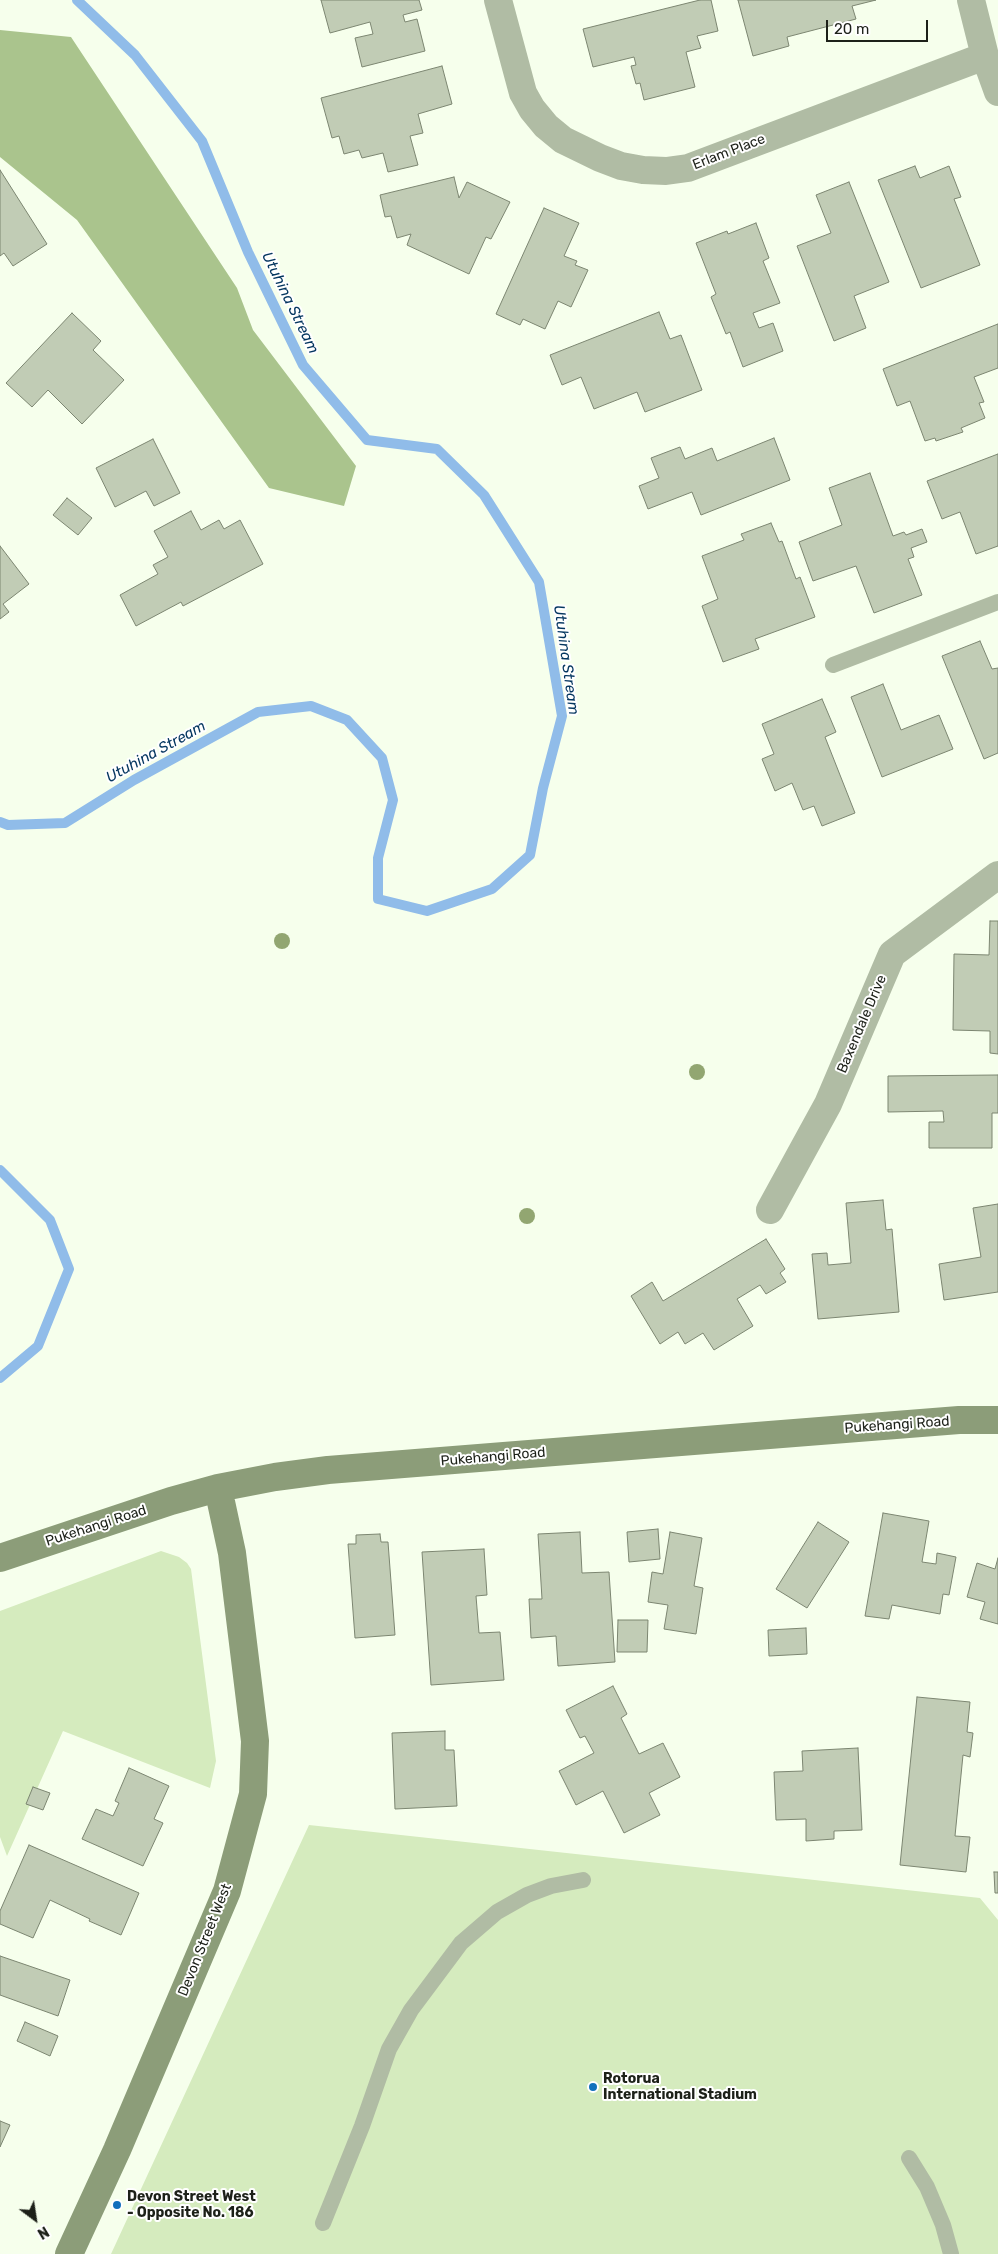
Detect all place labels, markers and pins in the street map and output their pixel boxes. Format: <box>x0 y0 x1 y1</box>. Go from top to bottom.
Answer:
place label: Rotorua International Stadium <box>603 2071 757 2104</box>
marker: Rotorua International Stadium <box>587 2081 599 2093</box>
place label: Devon Street West - Opposite No. 186 <box>127 2189 256 2222</box>
marker: Devon Street West - Opposite No. 186 <box>111 2199 123 2211</box>

